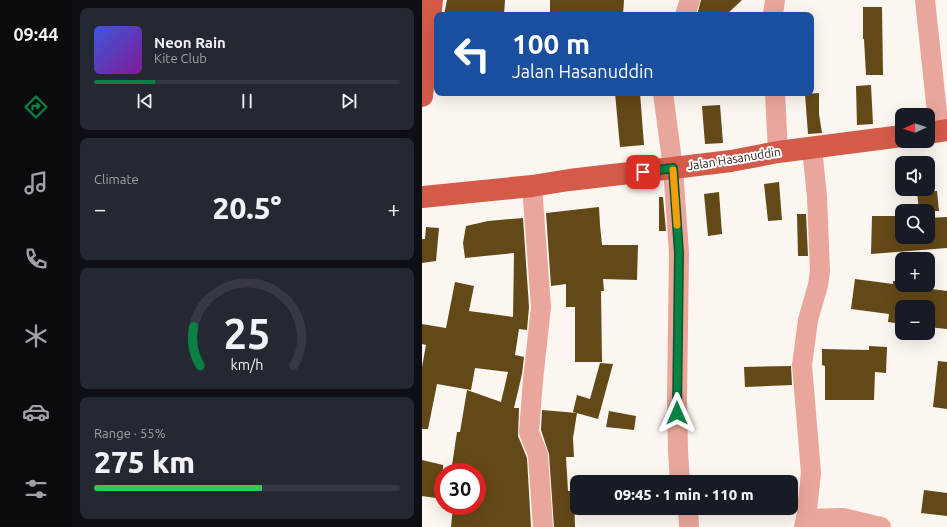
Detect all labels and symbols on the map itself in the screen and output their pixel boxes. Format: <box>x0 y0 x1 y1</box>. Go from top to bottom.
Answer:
north arrow <box>895 108 935 148</box>
street label: Jalan Hasanuddin <box>686 145 782 172</box>
pin <box>626 155 660 189</box>
position arrow <box>656 392 698 434</box>
speed limit sign: 30 <box>434 463 486 515</box>

